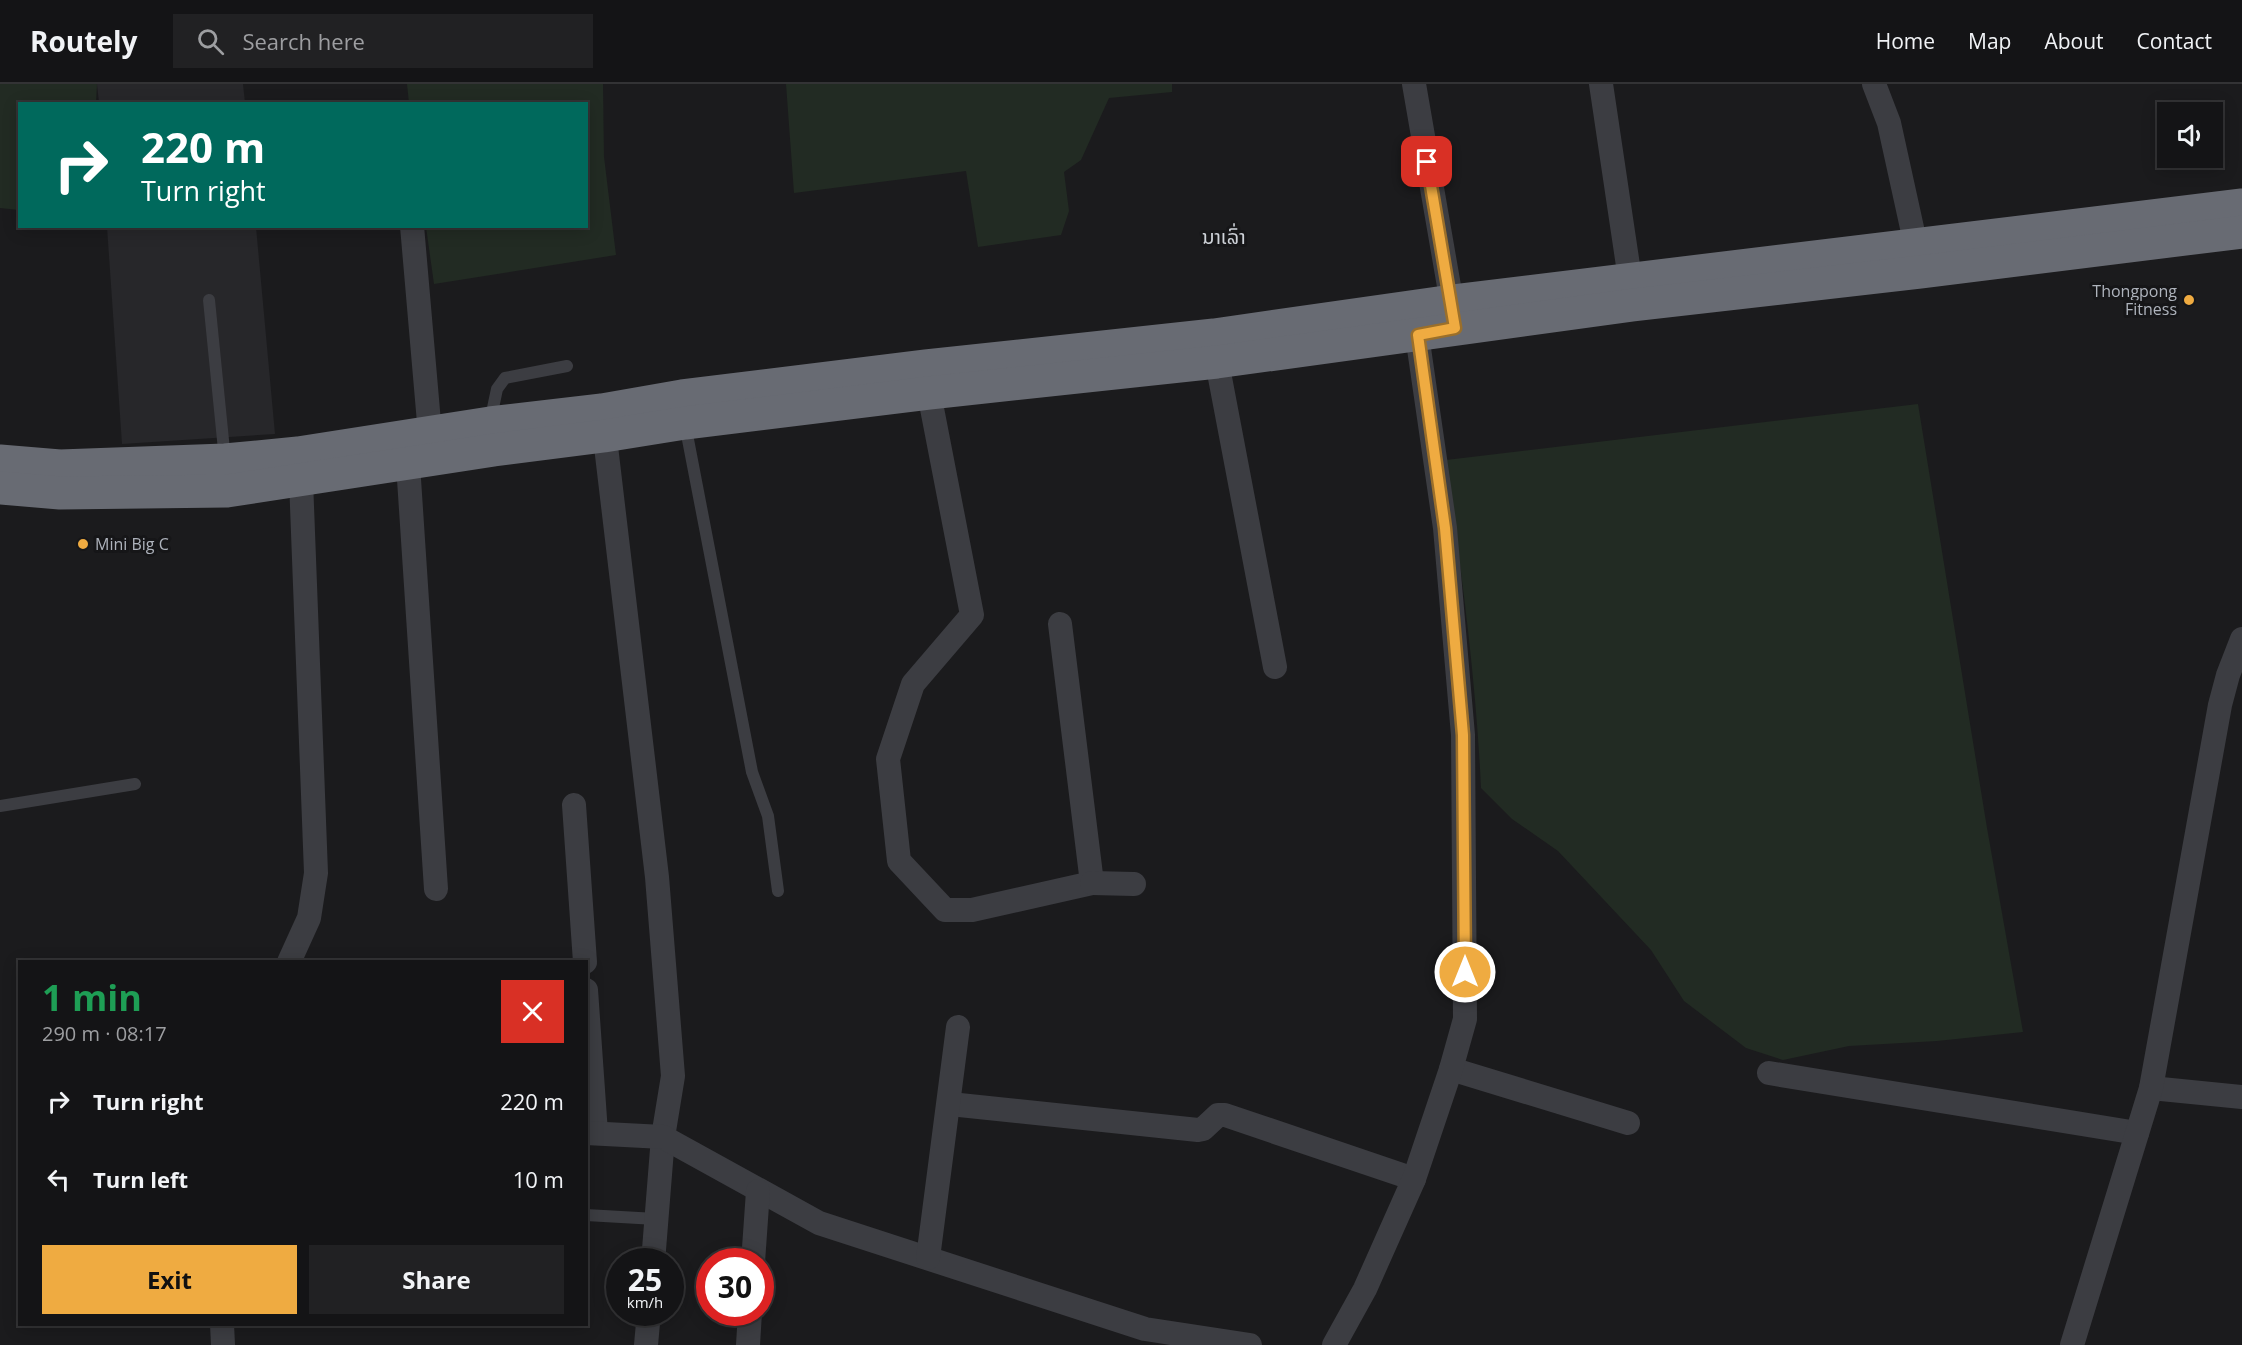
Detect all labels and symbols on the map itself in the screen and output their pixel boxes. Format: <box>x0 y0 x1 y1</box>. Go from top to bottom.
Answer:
pin <box>1401 136 1452 187</box>
district label: ນາເລົ່າ <box>1202 223 1246 250</box>
place label: Thongpong Fitness <box>2092 280 2177 320</box>
marker: Thongpong Fitness <box>2182 293 2196 307</box>
place label: Mini Big C <box>95 533 169 555</box>
marker: Mini Big C <box>76 537 90 551</box>
position arrow <box>1433 940 1497 1004</box>
speed limit sign: 30 <box>696 1248 774 1326</box>

